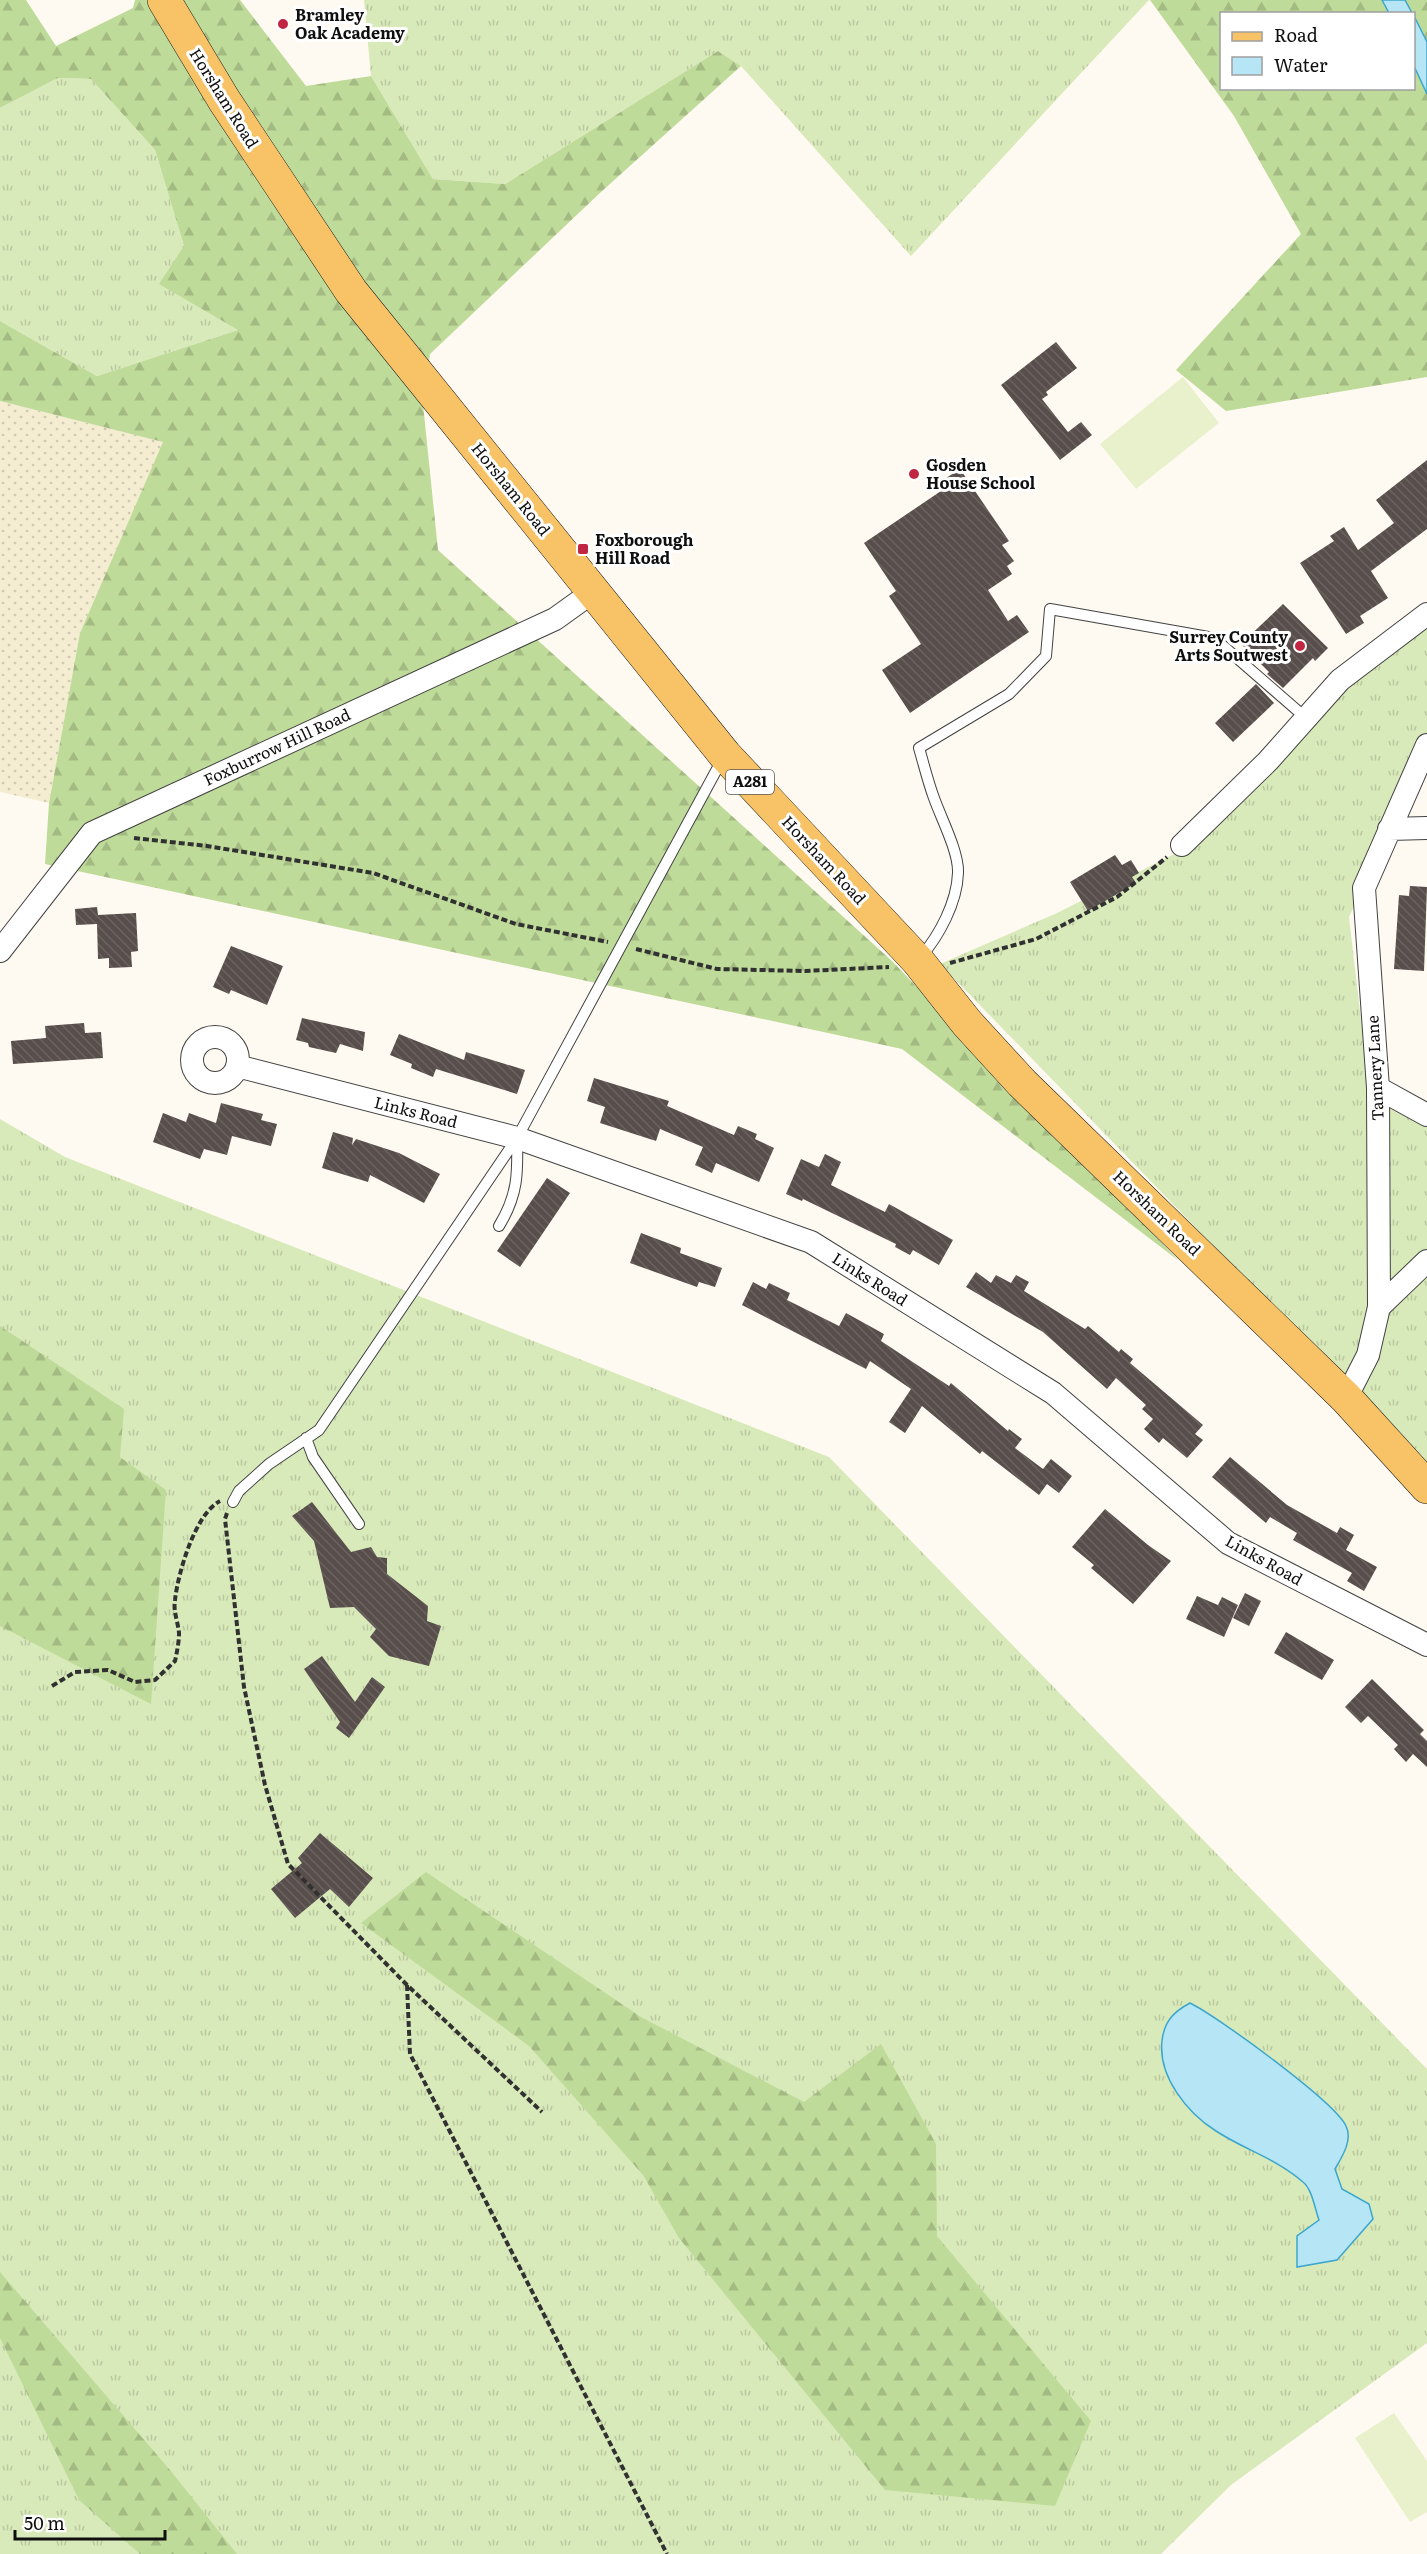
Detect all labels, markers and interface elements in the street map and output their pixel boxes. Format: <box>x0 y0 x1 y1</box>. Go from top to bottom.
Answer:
place label: Bramley Oak Academy <box>295 2 405 44</box>
legend <box>1220 12 1415 90</box>
marker: Bramley Oak Academy <box>276 17 290 31</box>
text: Road <box>1274 21 1318 48</box>
street label: Horsham Road <box>184 43 265 152</box>
text: Water <box>1274 51 1328 78</box>
street label: Horsham Road <box>467 437 557 540</box>
place label: Gosden House School <box>926 452 1036 494</box>
marker: Gosden House School <box>907 467 921 481</box>
place label: Foxborough Hill Road <box>595 527 694 569</box>
marker: Foxborough Hill Road <box>576 542 590 556</box>
place label: Surrey County Arts Soutwest <box>1169 624 1288 666</box>
marker: Surrey County Arts Soutwest <box>1293 639 1307 653</box>
street label: Foxburrow Hill Road <box>199 701 354 791</box>
road number: A281 <box>726 770 774 794</box>
street label: Horsham Road <box>777 809 872 909</box>
street label: Tannery Lane <box>1359 1015 1389 1121</box>
street label: Links Road <box>372 1089 461 1133</box>
street label: Horsham Road <box>1108 1164 1207 1261</box>
street label: Links Road <box>828 1245 913 1311</box>
street label: Links Road <box>1221 1528 1308 1590</box>
scale bar <box>15 2503 165 2541</box>
text: 50 m <box>24 2509 65 2536</box>

